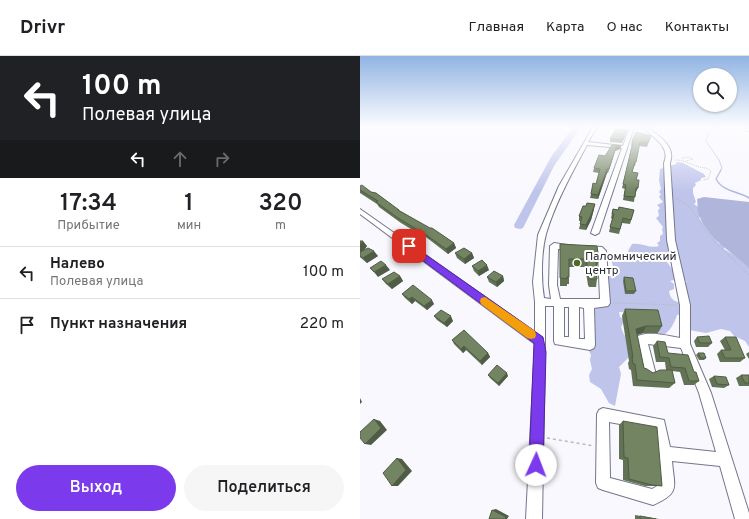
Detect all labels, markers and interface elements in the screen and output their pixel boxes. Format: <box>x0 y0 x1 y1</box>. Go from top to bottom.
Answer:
text: Drivr <box>20 16 65 40</box>
text: Главная <box>469 19 524 36</box>
text: Карта <box>546 19 584 36</box>
text: О нас <box>606 19 643 36</box>
text: Контакты <box>665 19 729 36</box>
map controls <box>693 68 737 112</box>
button: search <box>693 68 737 112</box>
text: 100 m <box>82 69 162 105</box>
icon: left <box>16 72 68 124</box>
text: Полевая улица <box>82 104 211 127</box>
icon: left <box>127 148 149 170</box>
icon: ahead <box>169 148 191 170</box>
icon: right <box>211 148 233 170</box>
text: 17:34 <box>60 189 117 219</box>
text: 1 <box>184 189 194 219</box>
text: 320 <box>258 189 303 219</box>
text: Прибытие <box>57 218 120 234</box>
text: мин <box>177 218 201 234</box>
text: m <box>275 218 286 234</box>
pin <box>392 229 426 263</box>
icon: arrive <box>398 235 420 257</box>
place label: Паломнический центр <box>585 249 677 279</box>
text: Налево <box>50 255 105 274</box>
marker: Паломнический центр <box>572 258 582 268</box>
icon: left <box>16 262 38 284</box>
text: 100 m <box>303 263 344 282</box>
text: Полевая улица <box>50 274 143 290</box>
icon: arrive <box>16 314 38 336</box>
text: Пункт назначения <box>50 315 187 334</box>
text: 220 m <box>300 315 344 334</box>
position arrow <box>515 444 557 486</box>
button: Выход <box>16 465 176 511</box>
button: Поделиться <box>184 465 344 511</box>

